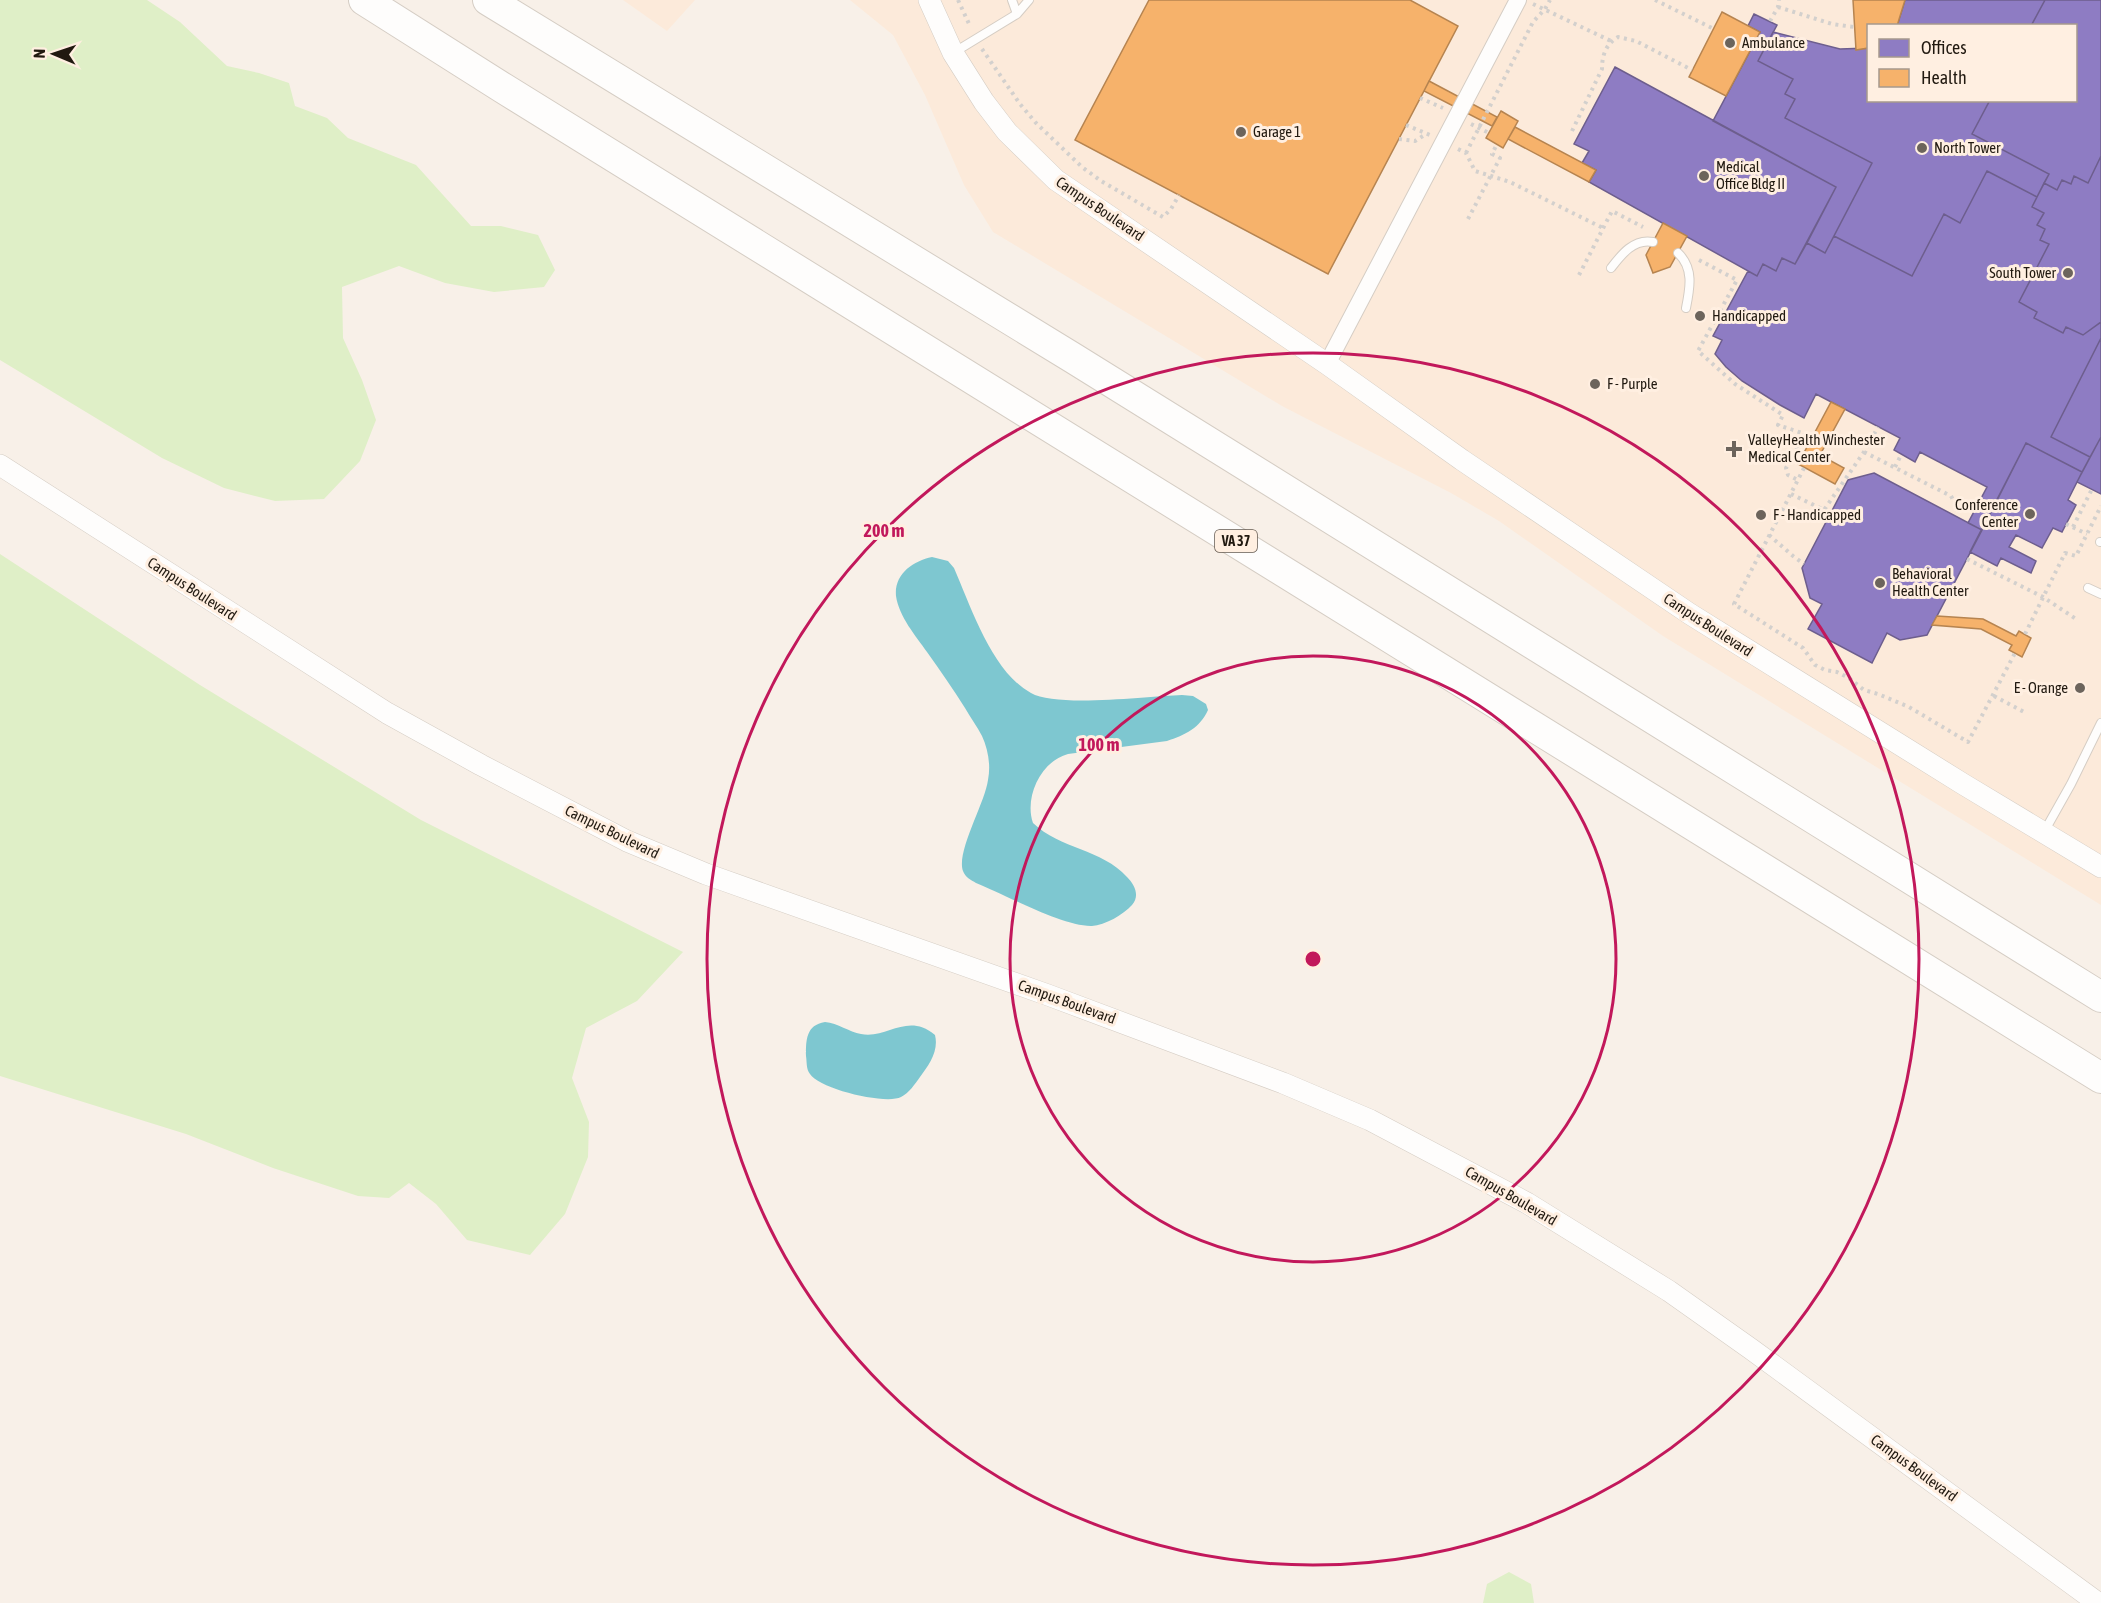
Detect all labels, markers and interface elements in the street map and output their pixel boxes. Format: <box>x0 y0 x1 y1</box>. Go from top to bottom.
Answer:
north arrow <box>24 24 84 84</box>
legend <box>1867 24 2077 102</box>
place label: Ambulance <box>1742 34 1805 51</box>
marker: Ambulance <box>1723 36 1737 50</box>
text: Offices <box>1921 37 1967 58</box>
text: N <box>30 48 48 59</box>
text: Health <box>1921 67 1967 88</box>
place label: Garage 1 <box>1253 123 1301 140</box>
marker: Garage 1 <box>1234 125 1248 139</box>
place label: North Tower <box>1934 139 2001 156</box>
marker: North Tower <box>1915 141 1929 155</box>
place label: Medical Office Bldg II <box>1716 158 1785 192</box>
marker: Medical Office Bldg II <box>1697 169 1711 183</box>
street label: Campus Boulevard <box>1053 173 1148 244</box>
place label: South Tower <box>1989 264 2057 281</box>
marker: South Tower <box>2061 266 2075 280</box>
place label: Handicapped <box>1712 307 1786 324</box>
marker: Handicapped <box>1693 309 1707 323</box>
place label: F - Purple <box>1607 375 1658 392</box>
marker: F - Purple <box>1588 377 1602 391</box>
place label: ValleyHealth Winchester Medical Center <box>1748 431 1885 465</box>
marker: ValleyHealth Winchester Medical Center <box>1725 440 1743 458</box>
place label: Conference Center <box>1955 496 2019 530</box>
place label: F - Handicapped <box>1773 506 1861 523</box>
marker: Conference Center <box>2023 507 2037 521</box>
marker: F - Handicapped <box>1754 508 1768 522</box>
text: 200 m <box>864 520 904 541</box>
road number: VA 37 <box>1215 530 1257 552</box>
street label: Campus Boulevard <box>145 553 240 624</box>
place label: Behavioral Health Center <box>1892 565 1969 599</box>
marker: Behavioral Health Center <box>1873 576 1887 590</box>
street label: Campus Boulevard <box>1661 589 1756 660</box>
place label: E - Orange <box>2014 679 2068 696</box>
marker: E - Orange <box>2073 681 2087 695</box>
text: 100 m <box>1079 734 1119 755</box>
street label: Campus Boulevard <box>562 801 662 862</box>
centre of rings <box>1303 949 1323 969</box>
street label: Campus Boulevard <box>1016 976 1118 1027</box>
street label: Campus Boulevard <box>1463 1163 1560 1229</box>
street label: Campus Boulevard <box>1868 1431 1961 1505</box>

